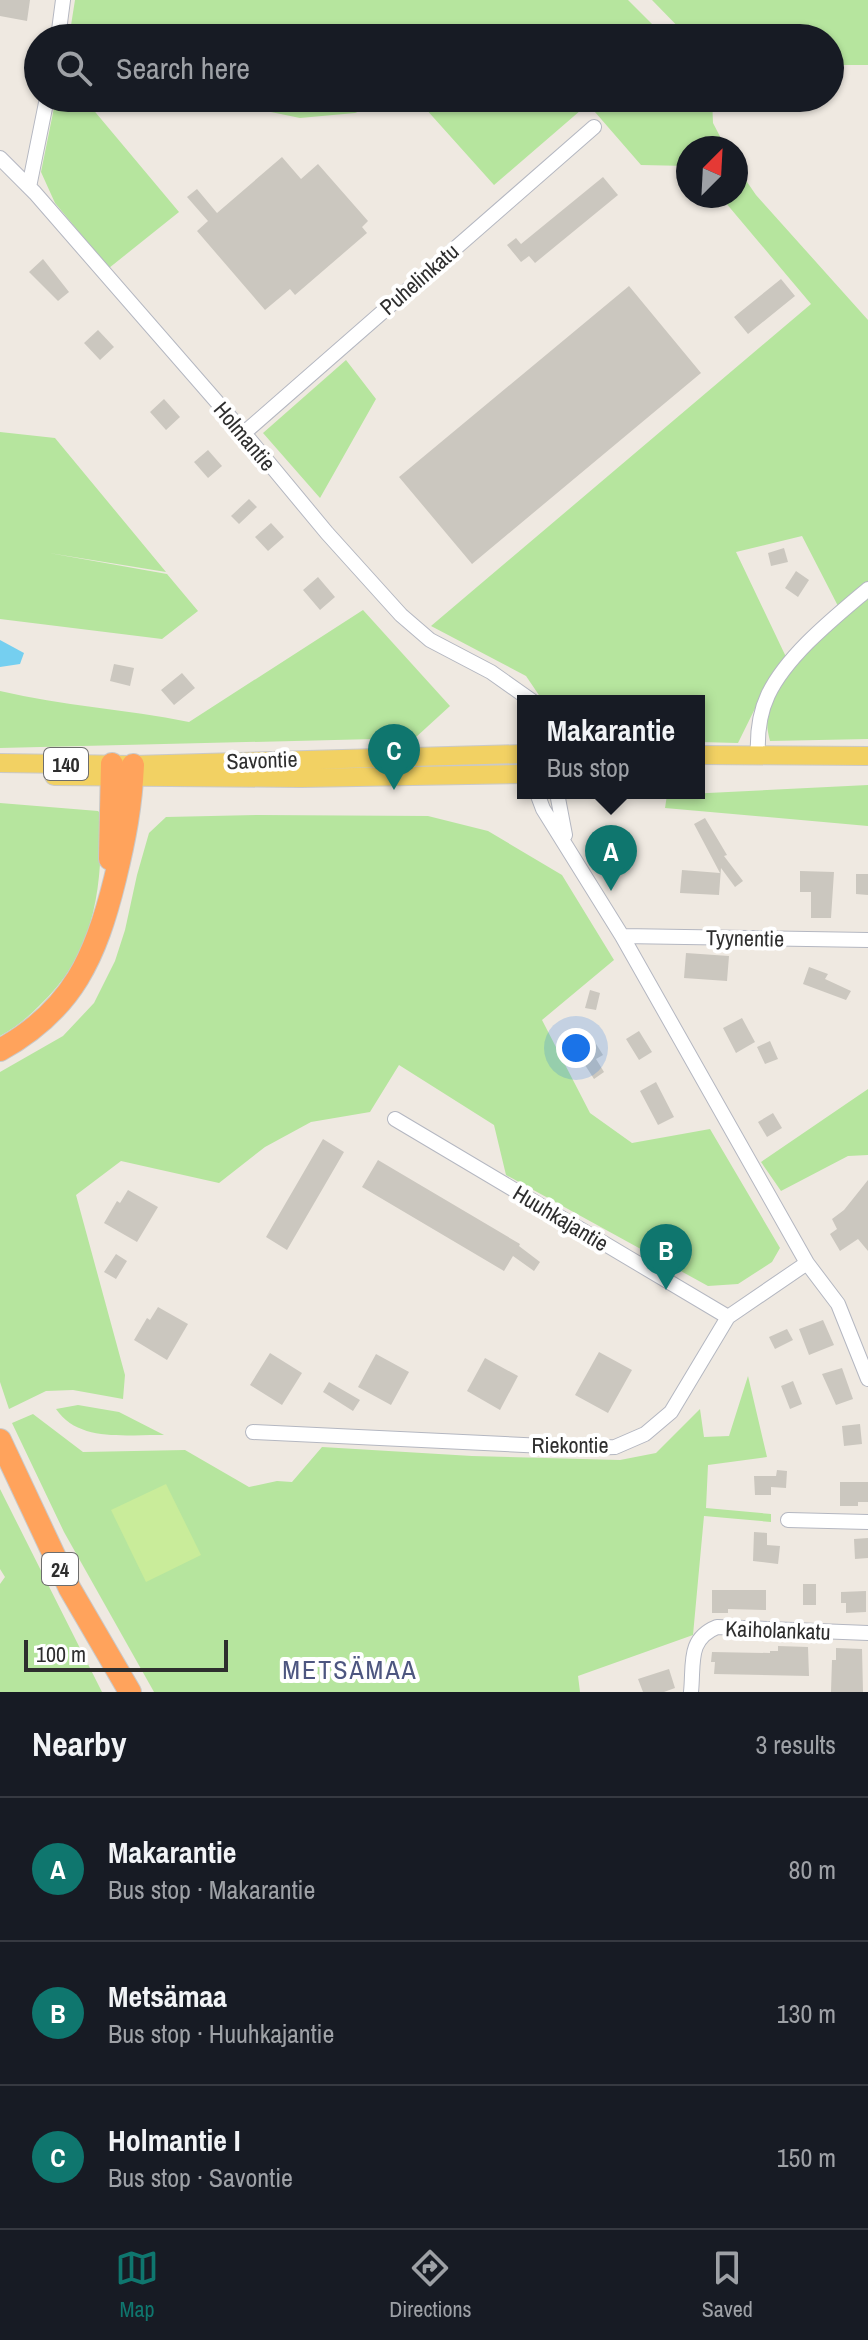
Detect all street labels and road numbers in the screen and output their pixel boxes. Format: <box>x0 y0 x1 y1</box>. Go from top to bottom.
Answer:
street label: Puhelinkatu <box>373 236 465 322</box>
street label: Holmantie <box>207 395 283 477</box>
street label: Savontie <box>226 744 298 776</box>
road number: 140 <box>44 748 88 780</box>
street label: Tyynentie <box>706 922 784 954</box>
street label: Huuhkajantie <box>508 1178 614 1258</box>
street label: Riekontie <box>531 1430 609 1460</box>
road number: 24 <box>42 1553 78 1585</box>
street label: Kaiholankatu <box>725 1613 831 1647</box>

